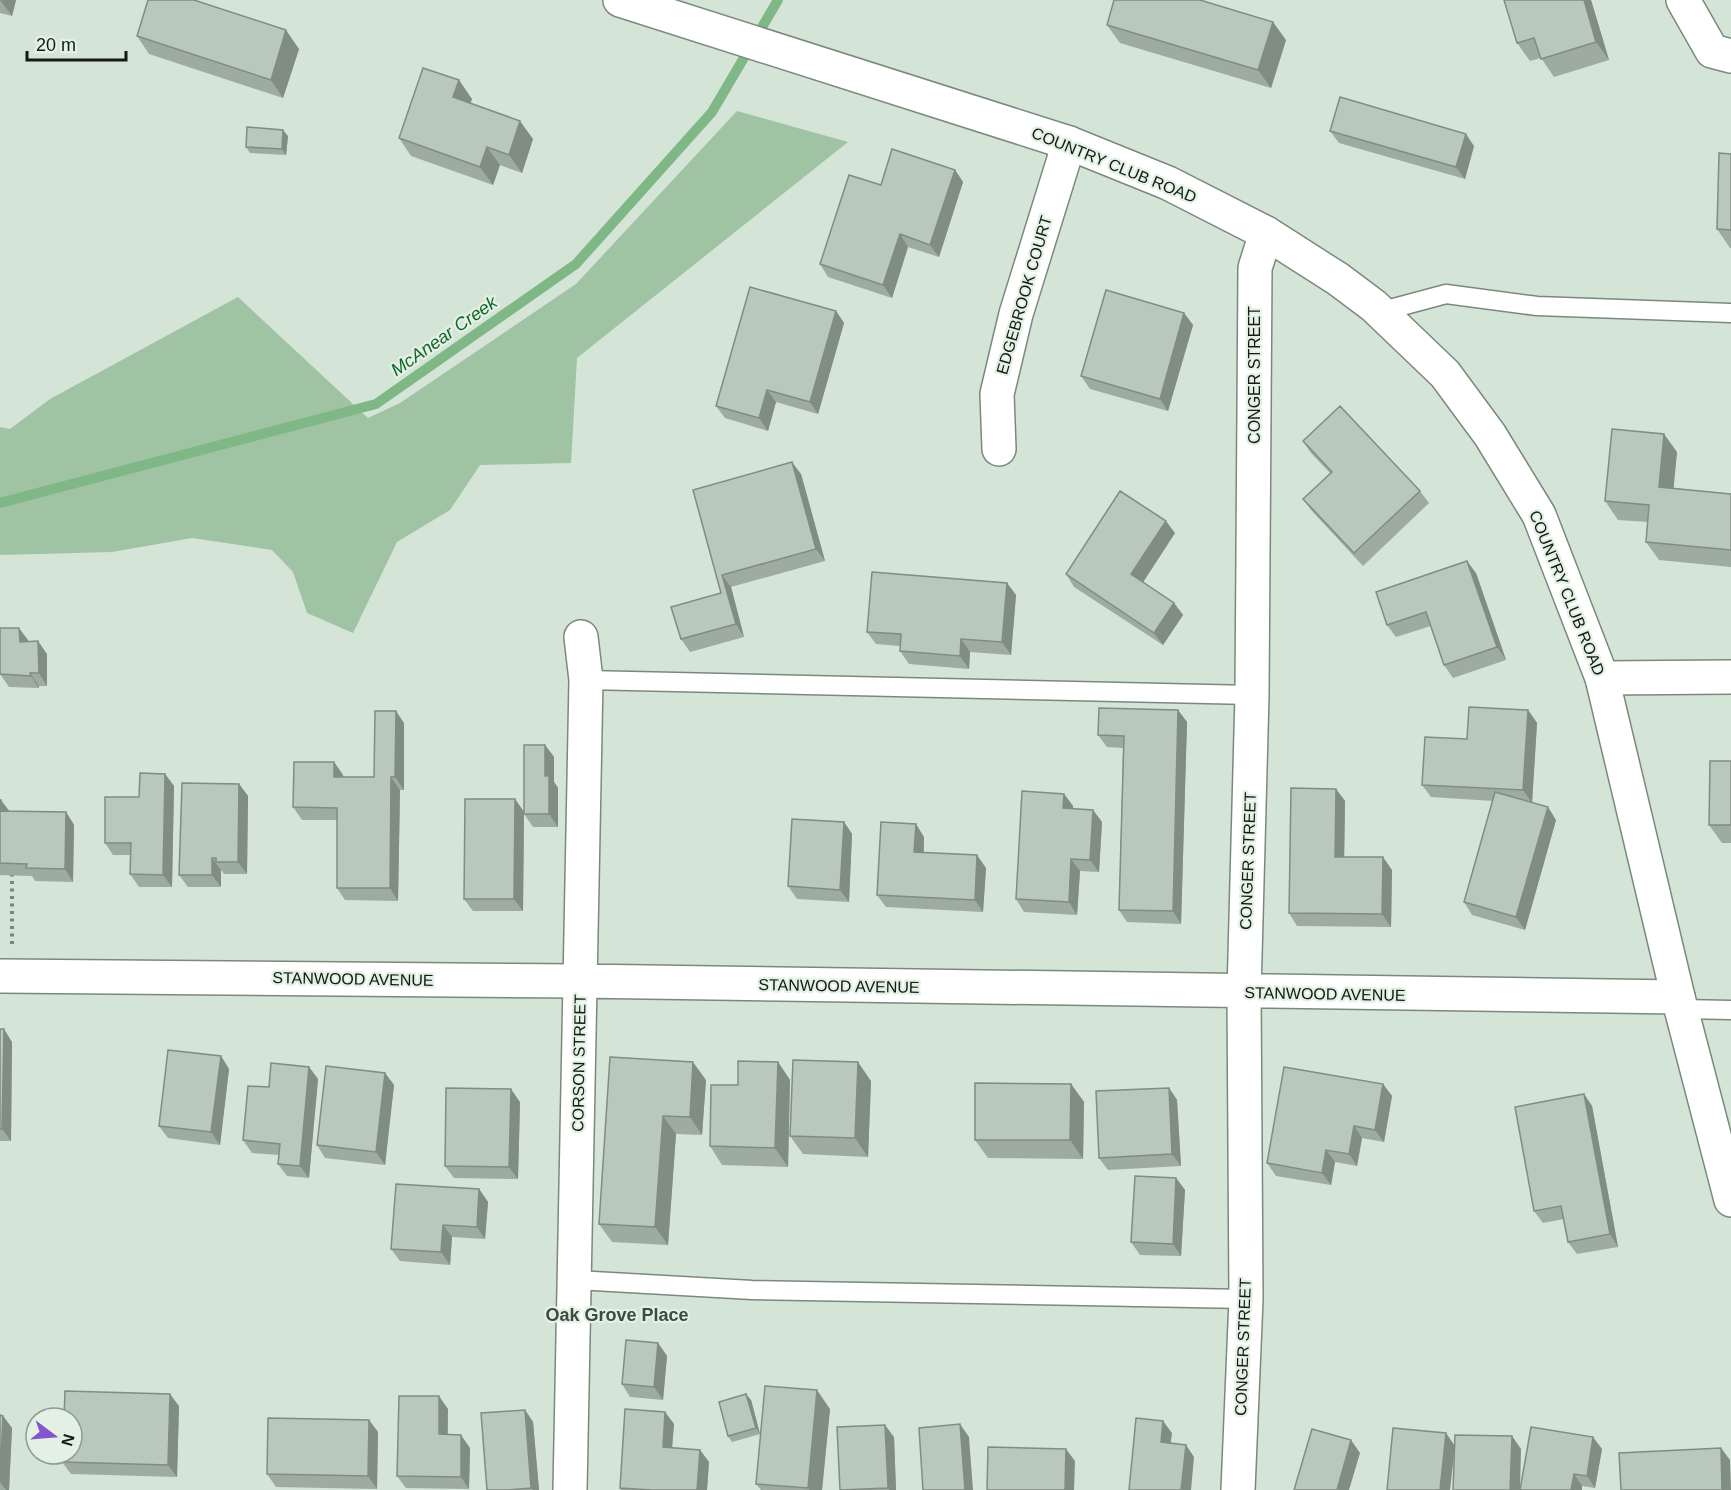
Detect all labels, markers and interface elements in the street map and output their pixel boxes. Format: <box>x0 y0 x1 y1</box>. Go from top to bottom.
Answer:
scale bar <box>27 24 126 62</box>
text: 20 m <box>36 35 76 55</box>
street label: COUNTRY CLUB ROAD <box>1029 124 1199 206</box>
street label: EDGEBROOK COURT <box>993 214 1055 376</box>
water label: McAnear Creek <box>387 291 502 380</box>
street label: CONGER STREET <box>1246 306 1263 444</box>
street label: COUNTRY CLUB ROAD <box>1526 508 1608 678</box>
street label: CONGER STREET <box>1237 792 1259 930</box>
street label: STANWOOD AVENUE <box>272 969 434 989</box>
street label: STANWOOD AVENUE <box>758 976 920 996</box>
street label: STANWOOD AVENUE <box>1244 984 1406 1004</box>
street label: CORSON STREET <box>569 994 589 1132</box>
street label: CONGER STREET <box>1232 1278 1254 1416</box>
district label: Oak Grove Place <box>545 1305 689 1325</box>
north arrow <box>24 1406 84 1466</box>
text: N <box>58 1432 78 1448</box>

